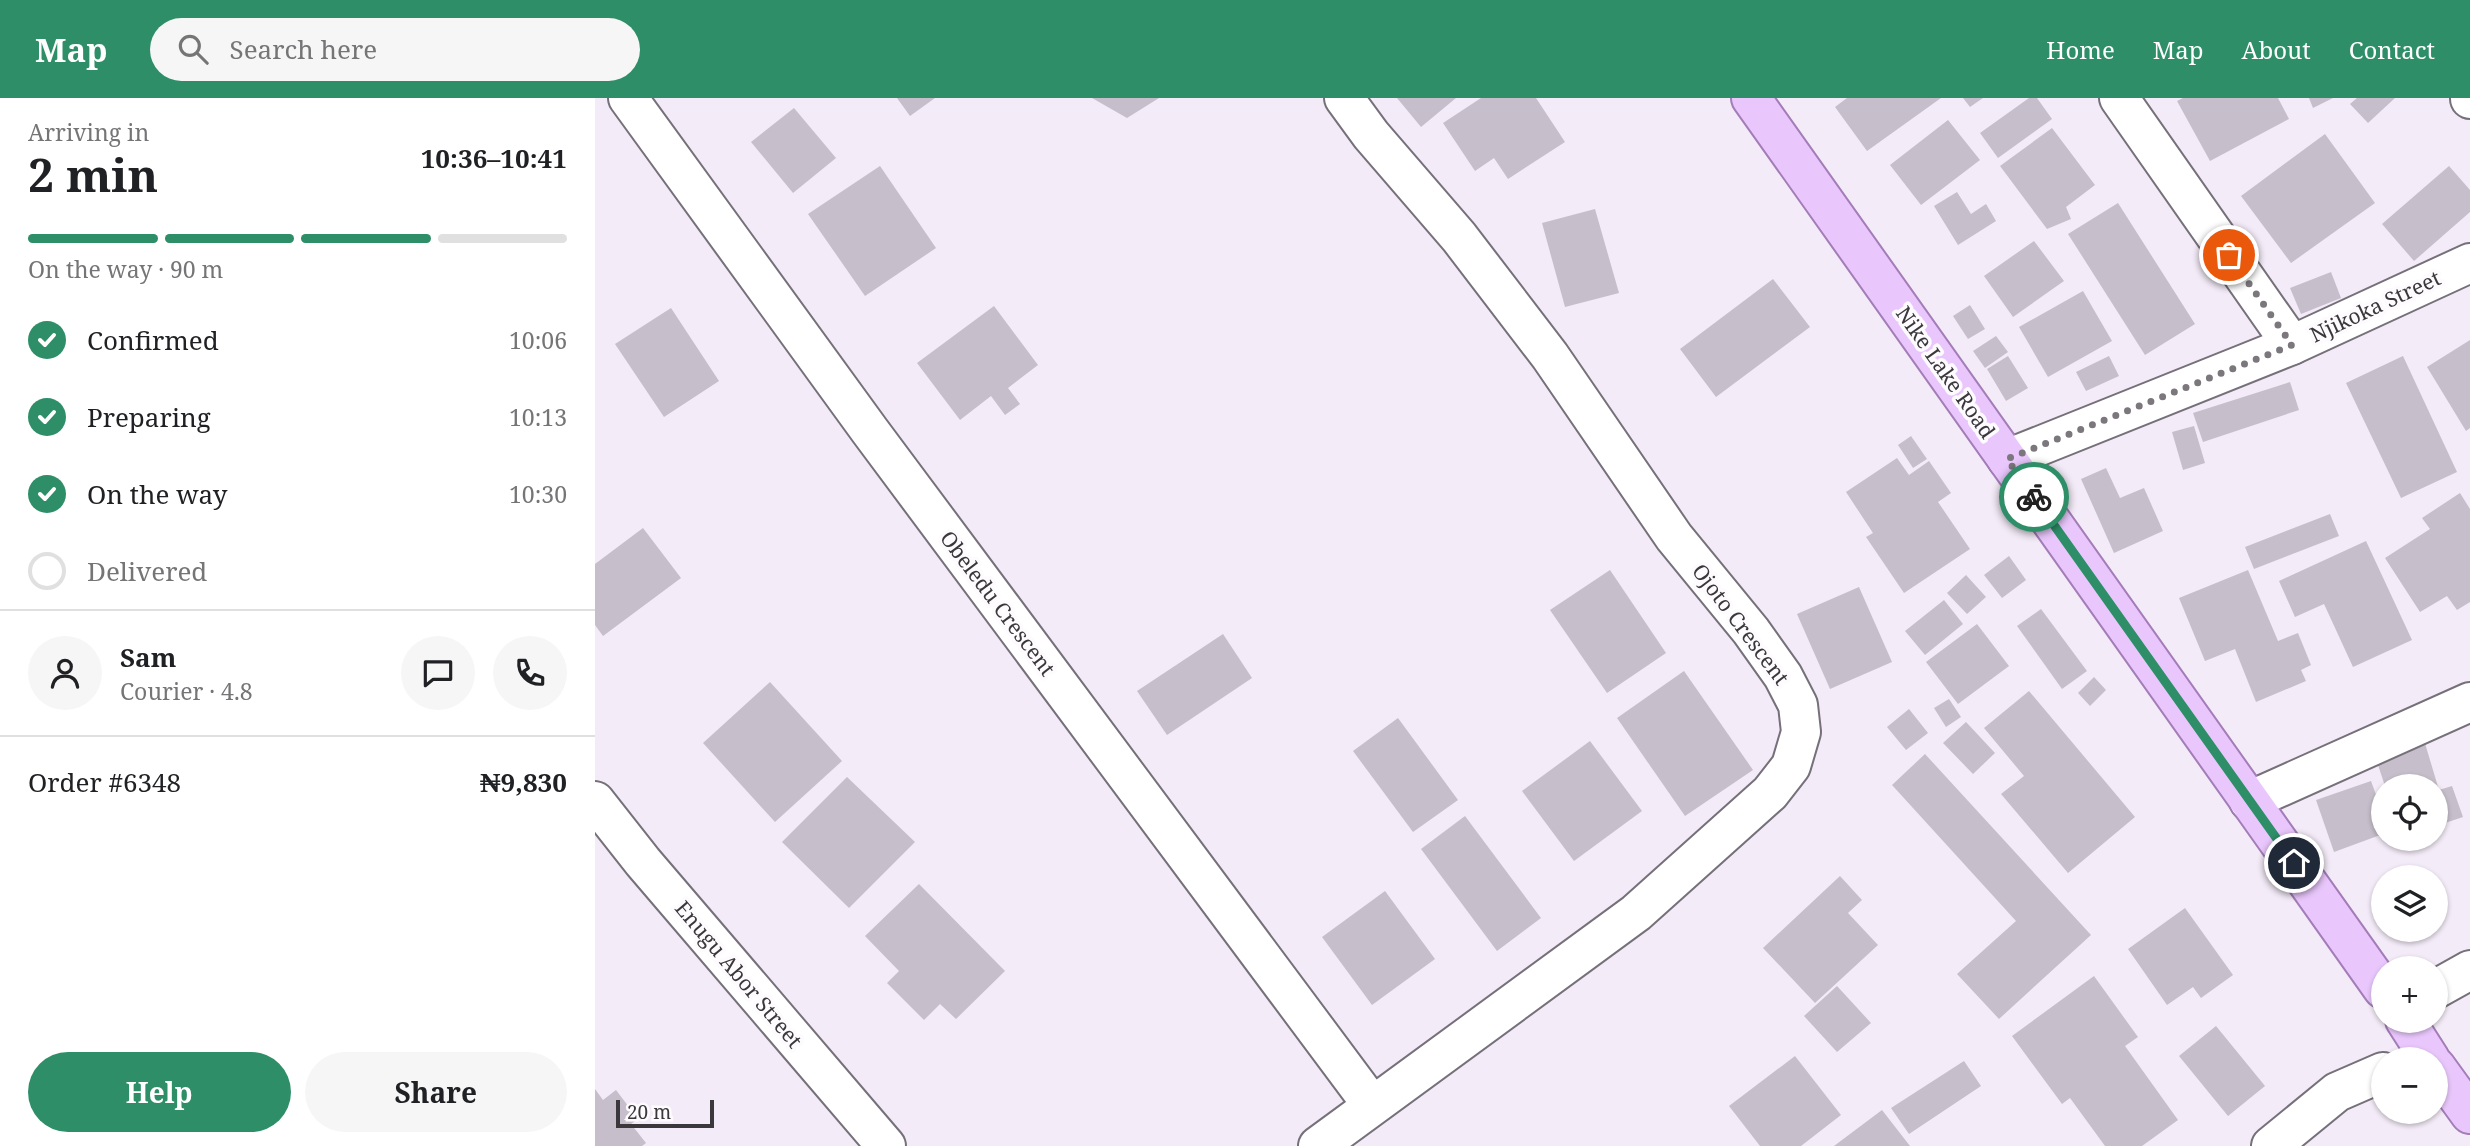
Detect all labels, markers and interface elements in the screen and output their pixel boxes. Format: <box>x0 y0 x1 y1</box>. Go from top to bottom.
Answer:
search box <box>150 18 640 81</box>
text: Map <box>35 27 108 72</box>
icon: search <box>174 30 212 68</box>
text: Search here <box>230 31 377 67</box>
text: Home <box>2046 33 2115 66</box>
text: Map <box>2153 33 2204 66</box>
text: About <box>2242 33 2311 66</box>
text: Contact <box>2349 33 2435 66</box>
text: Arriving in <box>28 116 149 148</box>
text: 10:36–10:41 <box>421 140 567 176</box>
text: 2 min <box>28 143 158 205</box>
pin <box>2199 225 2259 285</box>
icon: bag <box>2210 236 2248 274</box>
text: On the way · 90 m <box>28 253 223 285</box>
street label: Njikoka Street <box>2305 263 2445 349</box>
street label: Nike Lake Road <box>1890 300 2002 444</box>
icon: check <box>28 321 66 359</box>
text: Confirmed <box>87 322 219 358</box>
text: 10:06 <box>509 324 567 356</box>
icon: check <box>28 398 66 436</box>
text: Preparing <box>87 399 211 435</box>
text: 10:13 <box>509 401 567 433</box>
courier <box>1999 462 2069 532</box>
icon: check <box>28 475 66 513</box>
text: On the way <box>87 476 227 512</box>
text: 10:30 <box>509 478 567 510</box>
icon: bike <box>2015 478 2053 516</box>
street label: Obeledu Crescent <box>934 525 1062 681</box>
text: Delivered <box>87 553 207 589</box>
street label: Ojoto Crescent <box>1686 558 1796 690</box>
button: person <box>28 636 102 710</box>
button: chat <box>401 636 475 710</box>
button: phone <box>493 636 567 710</box>
text: Sam <box>120 639 176 675</box>
text: Courier · 4.8 <box>120 675 253 707</box>
text: Order #6348 <box>28 764 181 800</box>
text: ₦9,830 <box>480 764 567 800</box>
map controls <box>2371 774 2448 1124</box>
button: locate <box>2371 774 2448 851</box>
pin <box>2264 833 2324 893</box>
icon: home <box>2275 844 2313 882</box>
button: layers <box>2371 865 2448 942</box>
street label: Enugu Abor Street <box>669 895 809 1053</box>
button: + <box>2371 956 2448 1033</box>
button: − <box>2371 1047 2448 1124</box>
button: Help <box>28 1052 291 1132</box>
button: Share <box>305 1052 567 1132</box>
scale bar <box>616 1097 714 1129</box>
text: 20 m <box>627 1099 671 1125</box>

